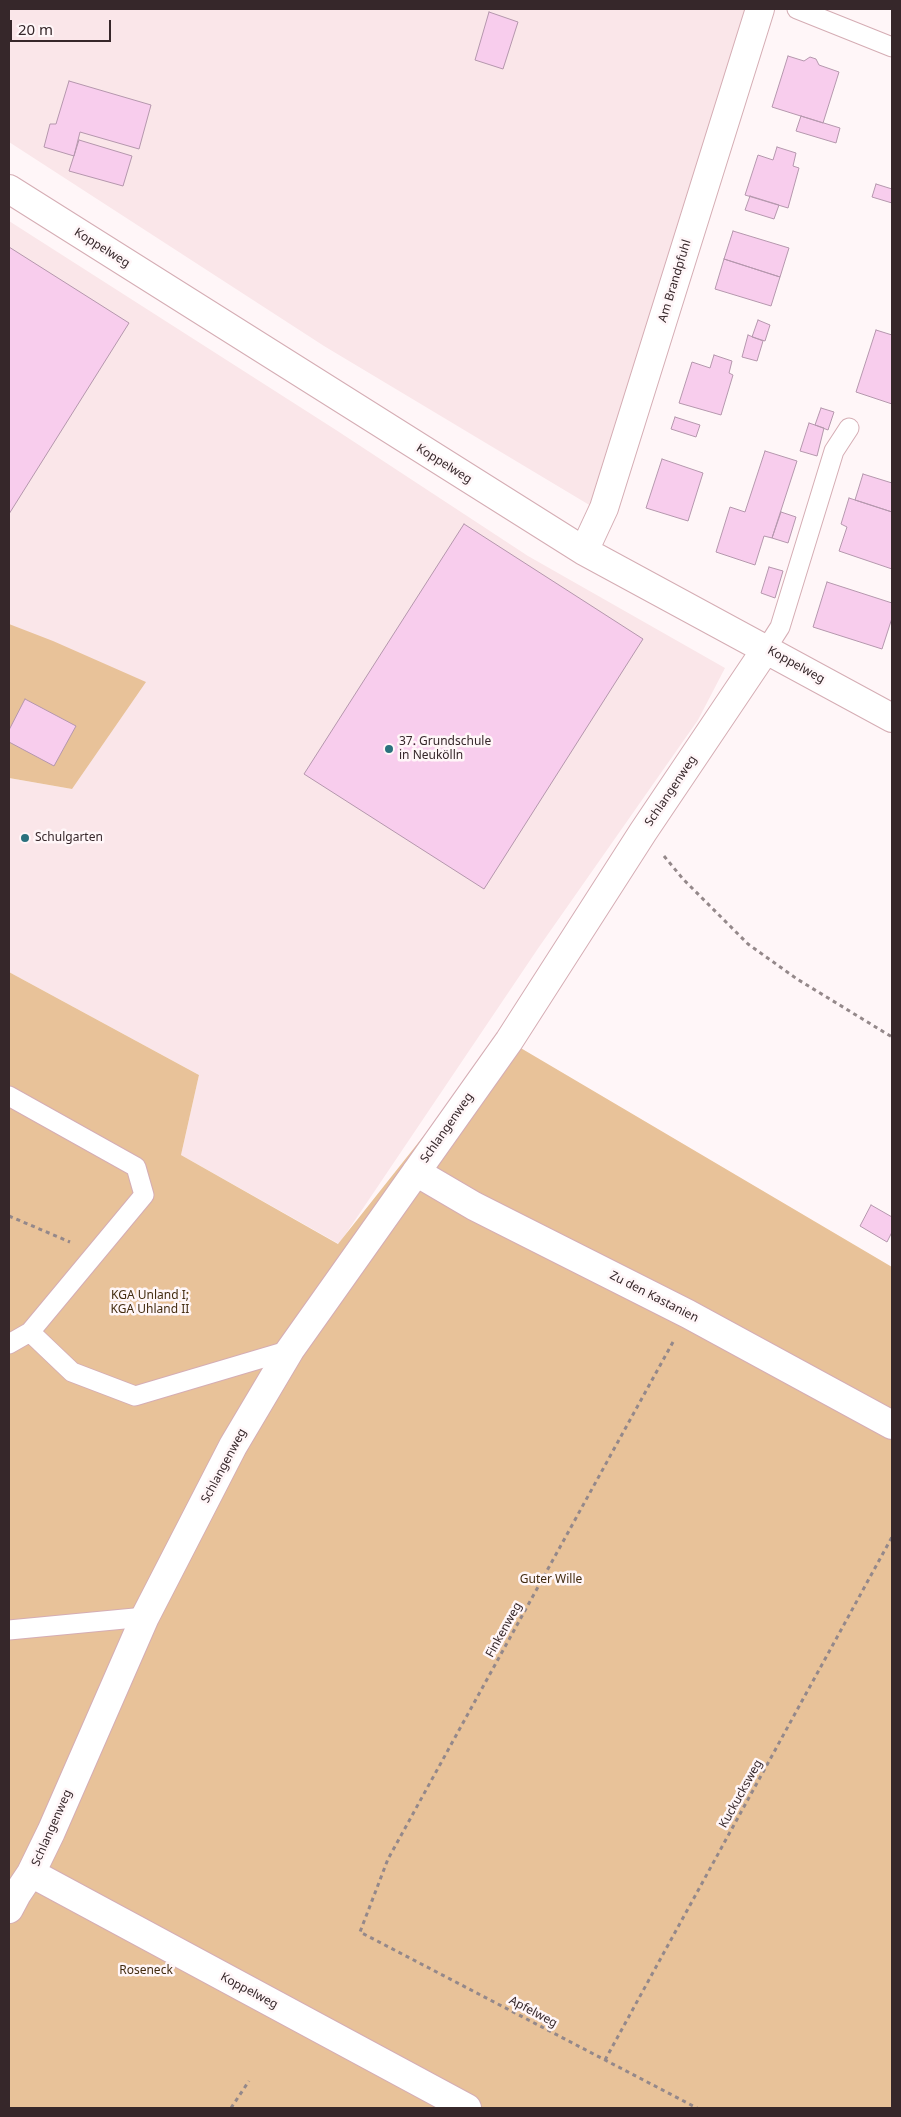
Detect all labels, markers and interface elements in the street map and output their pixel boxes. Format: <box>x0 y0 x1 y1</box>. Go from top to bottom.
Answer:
scale bar <box>12 10 114 42</box>
text: 20 m <box>18 19 53 39</box>
street label: Koppelweg <box>72 225 132 271</box>
street label: Am Brandpfuhl <box>656 238 694 324</box>
street label: Koppelweg <box>414 441 474 487</box>
street label: Koppelweg <box>765 643 827 687</box>
place label: 37. Grundschule in Neukölln <box>399 735 491 763</box>
marker: 37. Grundschule in Neukölln <box>383 743 395 755</box>
street label: Schlangenweg <box>642 753 700 829</box>
place label: Schulgarten <box>35 831 103 845</box>
marker: Schulgarten <box>19 832 31 844</box>
street label: Schlangenweg <box>418 1090 476 1166</box>
street label: Zu den Kastanien <box>607 1268 701 1326</box>
park label: KGA Unland I; KGA Uhland II <box>111 1289 189 1317</box>
street label: Schlangenweg <box>198 1426 250 1506</box>
park label: Guter Wille <box>520 1573 582 1587</box>
street label: Finkenweg <box>483 1600 525 1660</box>
street label: Kuckucksweg <box>716 1757 766 1831</box>
street label: Schlangenweg <box>29 1788 75 1868</box>
park label: Roseneck <box>119 1964 173 1978</box>
street label: Koppelweg <box>218 1970 280 2012</box>
street label: Apfelweg <box>506 1993 560 2031</box>

